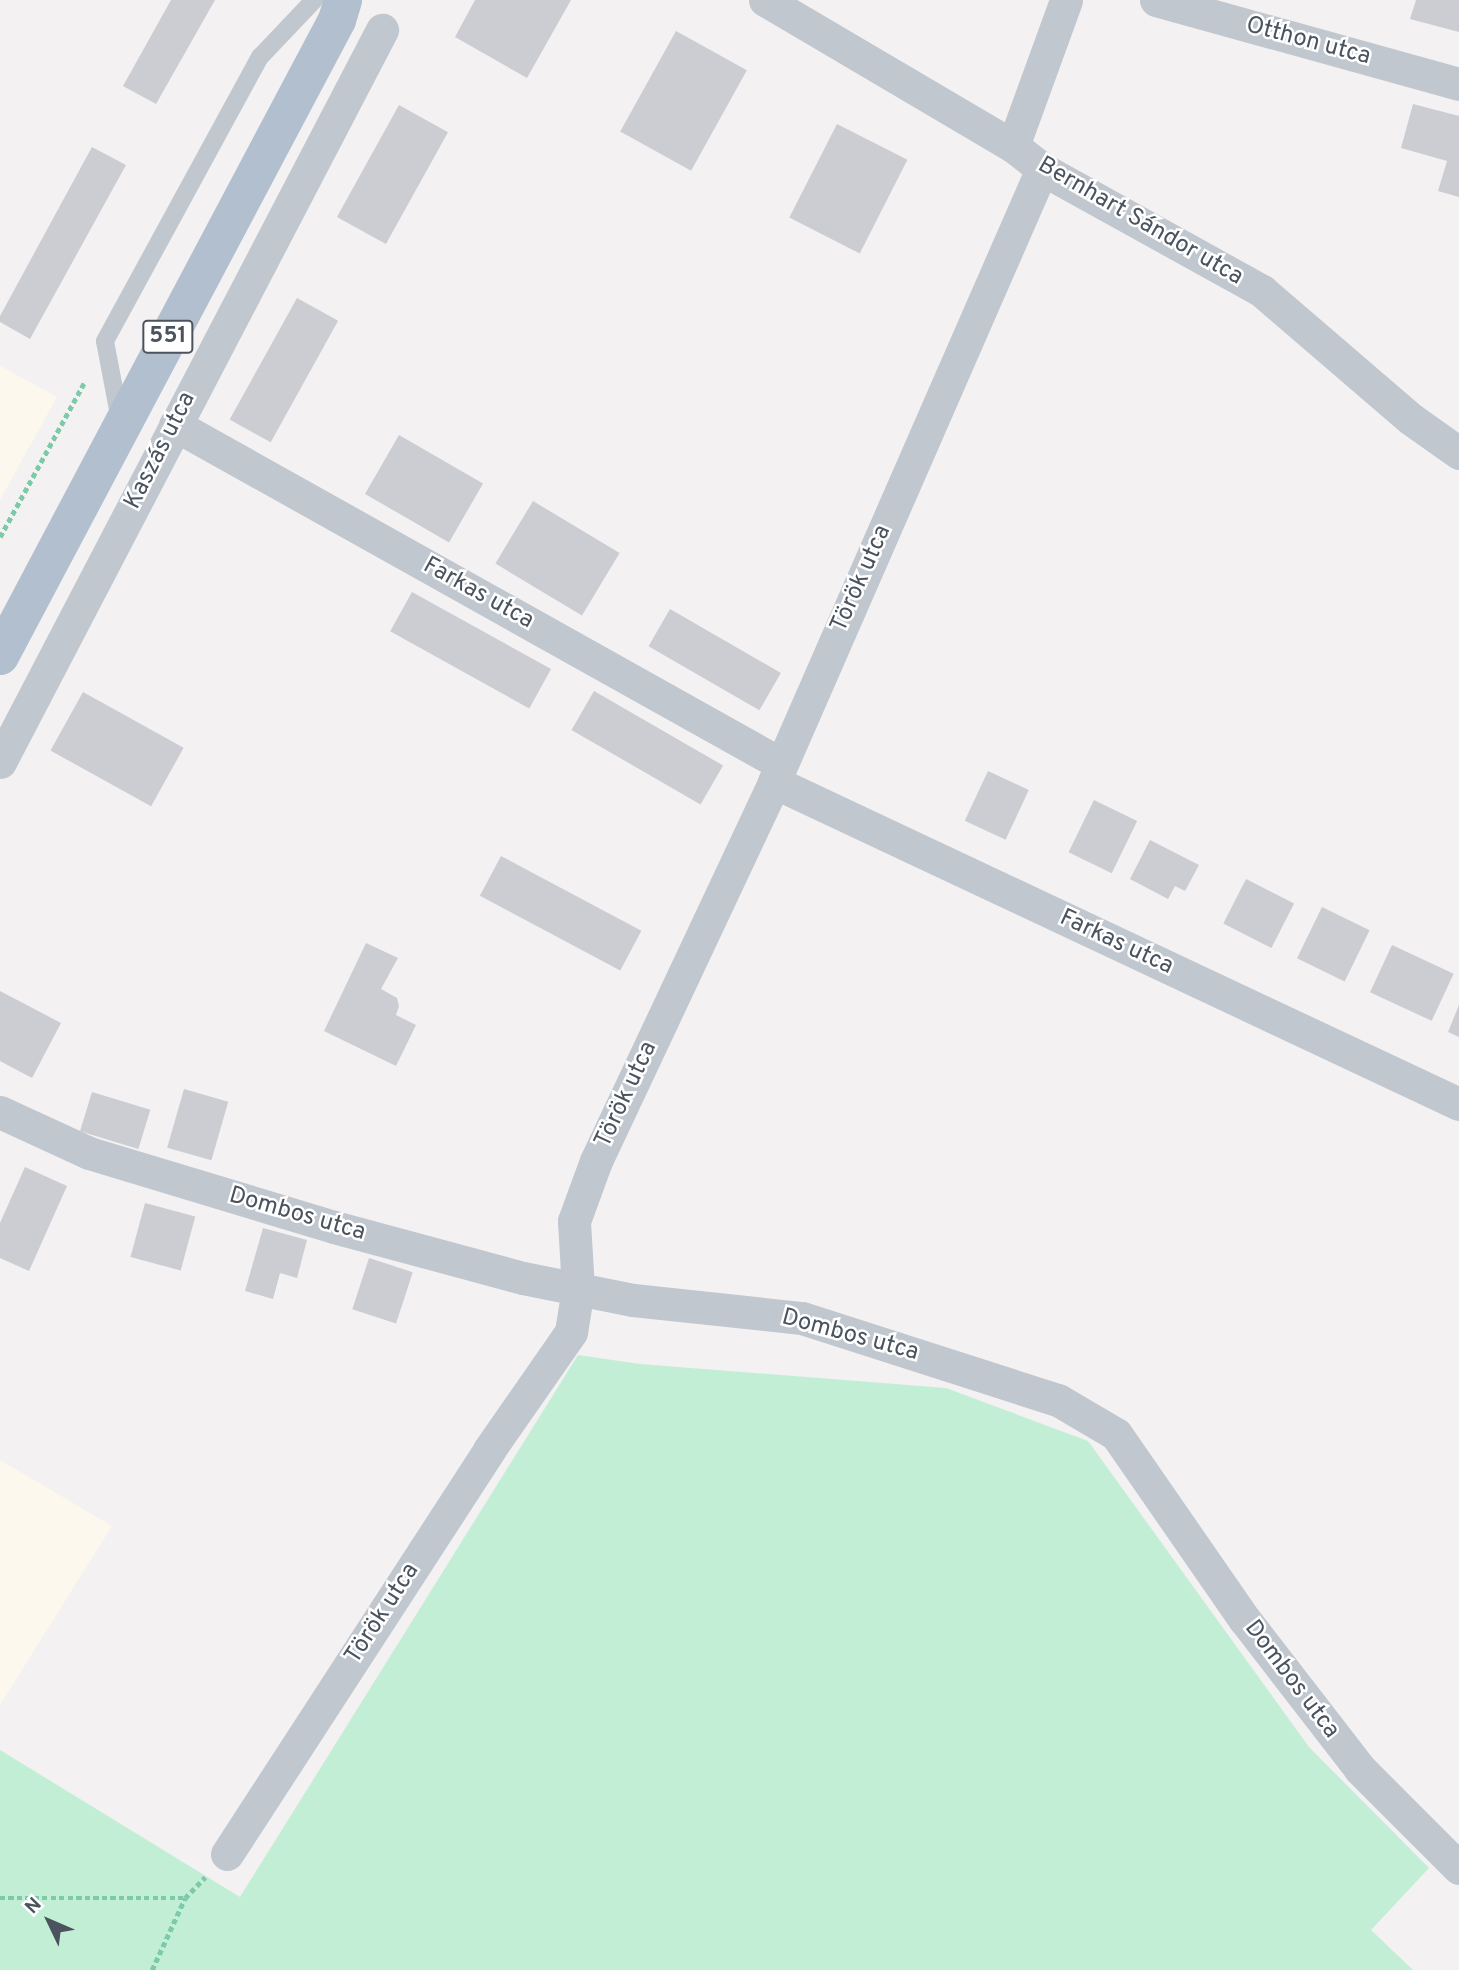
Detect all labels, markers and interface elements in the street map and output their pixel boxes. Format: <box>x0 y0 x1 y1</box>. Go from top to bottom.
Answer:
street label: Otthon utca <box>1243 12 1373 72</box>
street label: Bernhart Sándor utca <box>1032 151 1248 293</box>
road number: 551 <box>142 318 194 356</box>
street label: Kaszás utca <box>119 388 203 514</box>
street label: Török utca <box>826 521 898 637</box>
street label: Farkas utca <box>418 552 538 636</box>
street label: Farkas utca <box>1055 904 1177 982</box>
street label: Török utca <box>590 1037 664 1153</box>
street label: Dombos utca <box>226 1182 368 1248</box>
street label: Dombos utca <box>778 1304 922 1368</box>
street label: Török utca <box>340 1558 426 1670</box>
street label: Dombos utca <box>1237 1615 1345 1745</box>
north arrow <box>14 1886 84 1956</box>
text: N <box>21 1893 47 1920</box>

